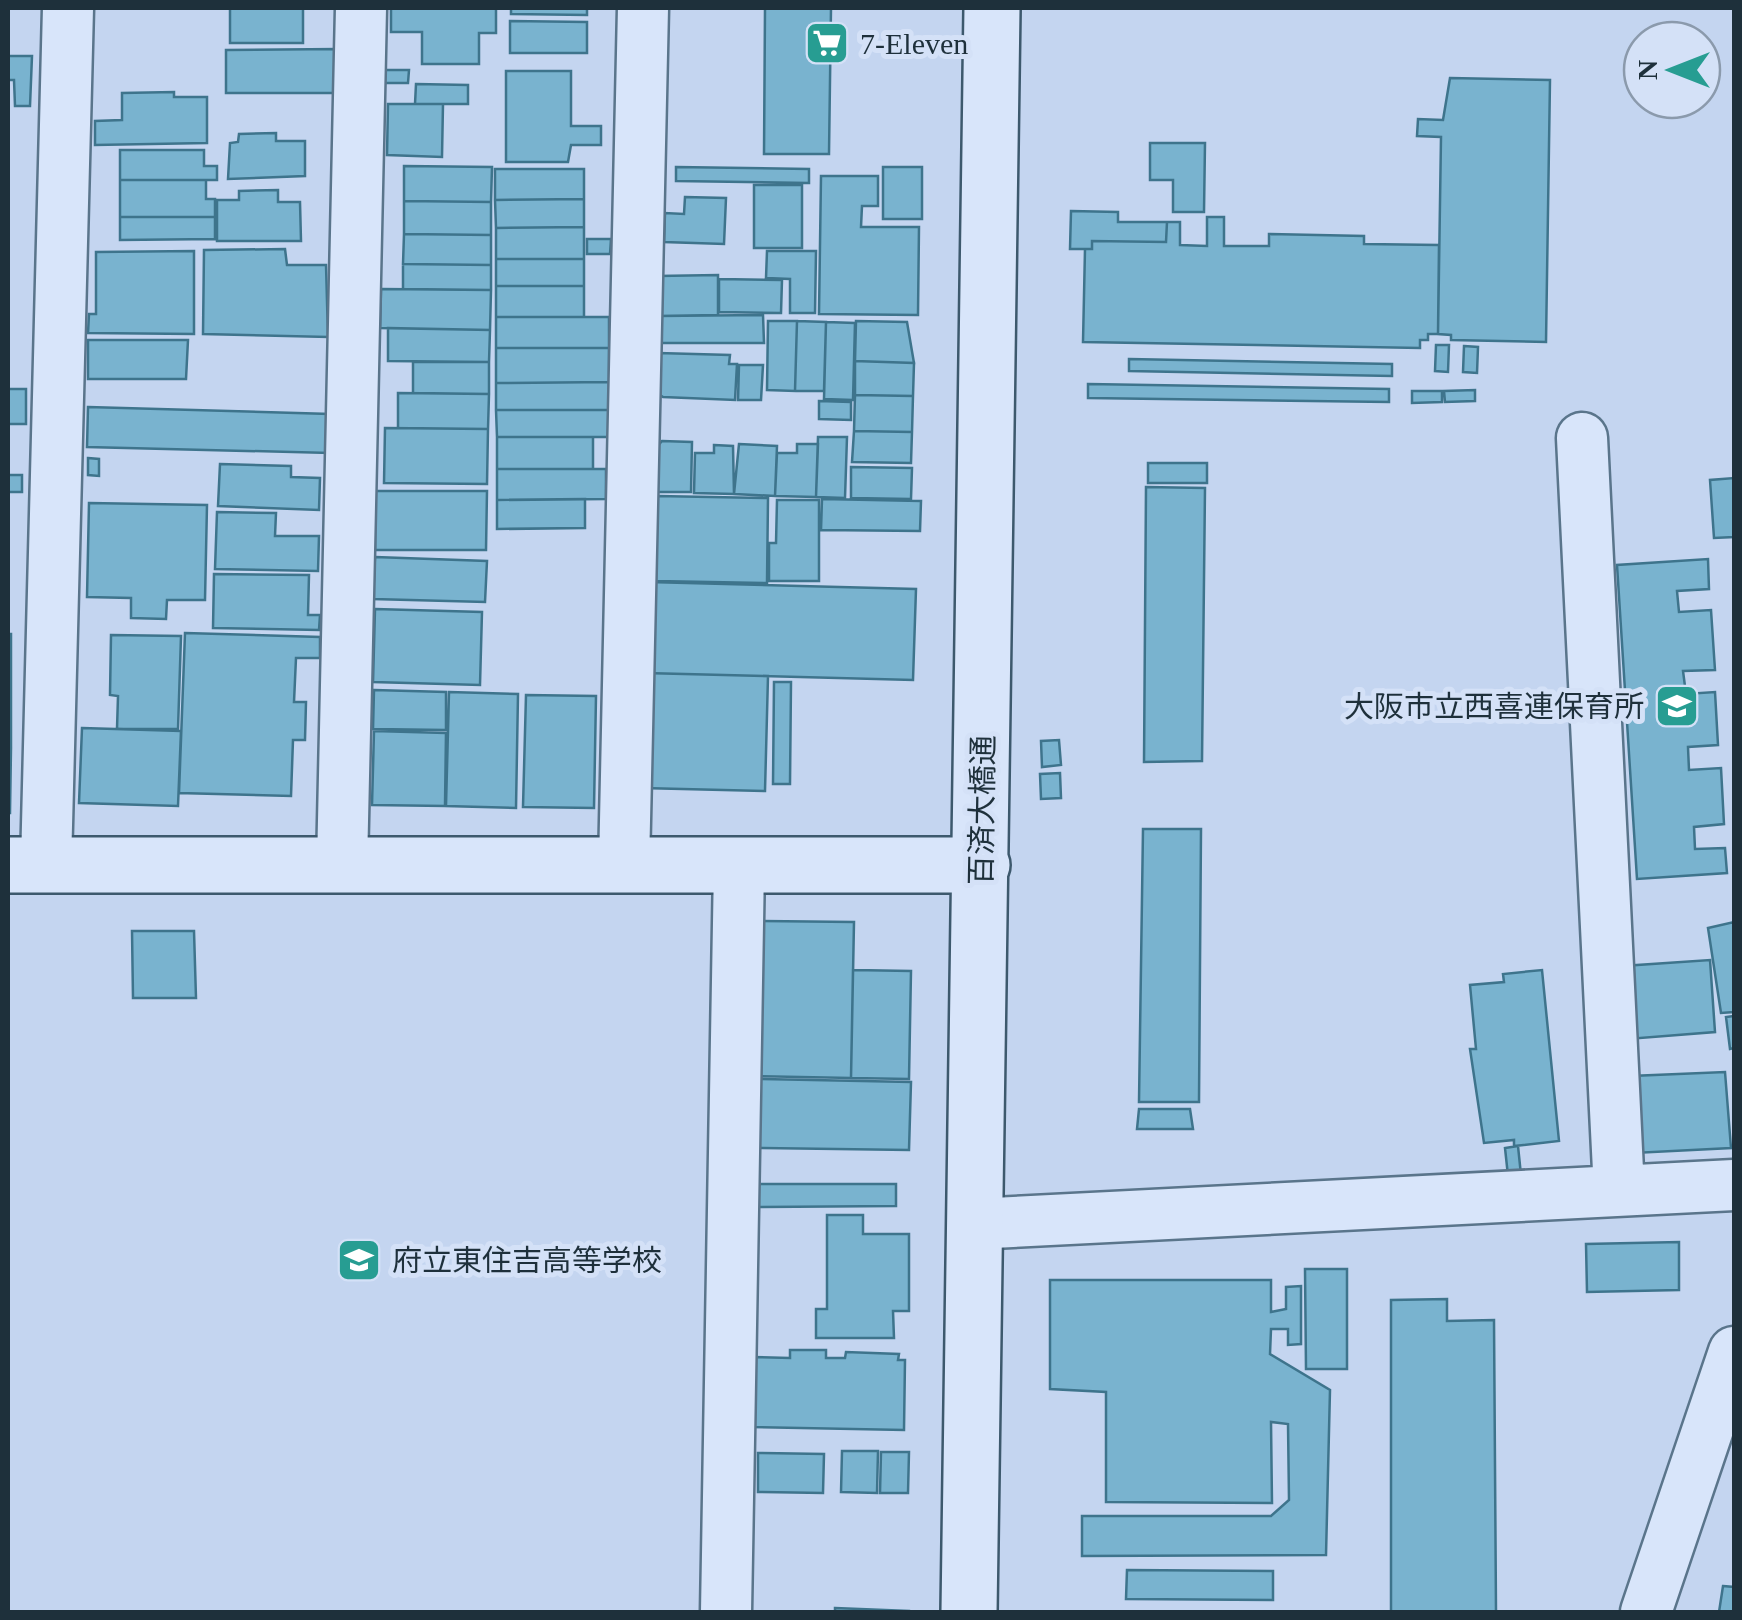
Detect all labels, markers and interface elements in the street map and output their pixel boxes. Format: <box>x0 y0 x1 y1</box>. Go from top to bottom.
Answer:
supermarket icon: 7-Eleven <box>804 20 850 66</box>
north arrow <box>1622 20 1722 120</box>
place label: 7-Eleven <box>860 27 968 60</box>
text: N <box>1632 60 1663 80</box>
school or university icon: 大阪市立西喜連保育所 <box>1654 683 1700 729</box>
place label: 大阪市立西喜連保育所 <box>1344 690 1644 723</box>
street label: 百済大橋通 <box>964 735 1000 885</box>
school or university icon: 府立東住吉高等学校 <box>336 1237 382 1283</box>
place label: 府立東住吉高等学校 <box>392 1244 662 1277</box>

